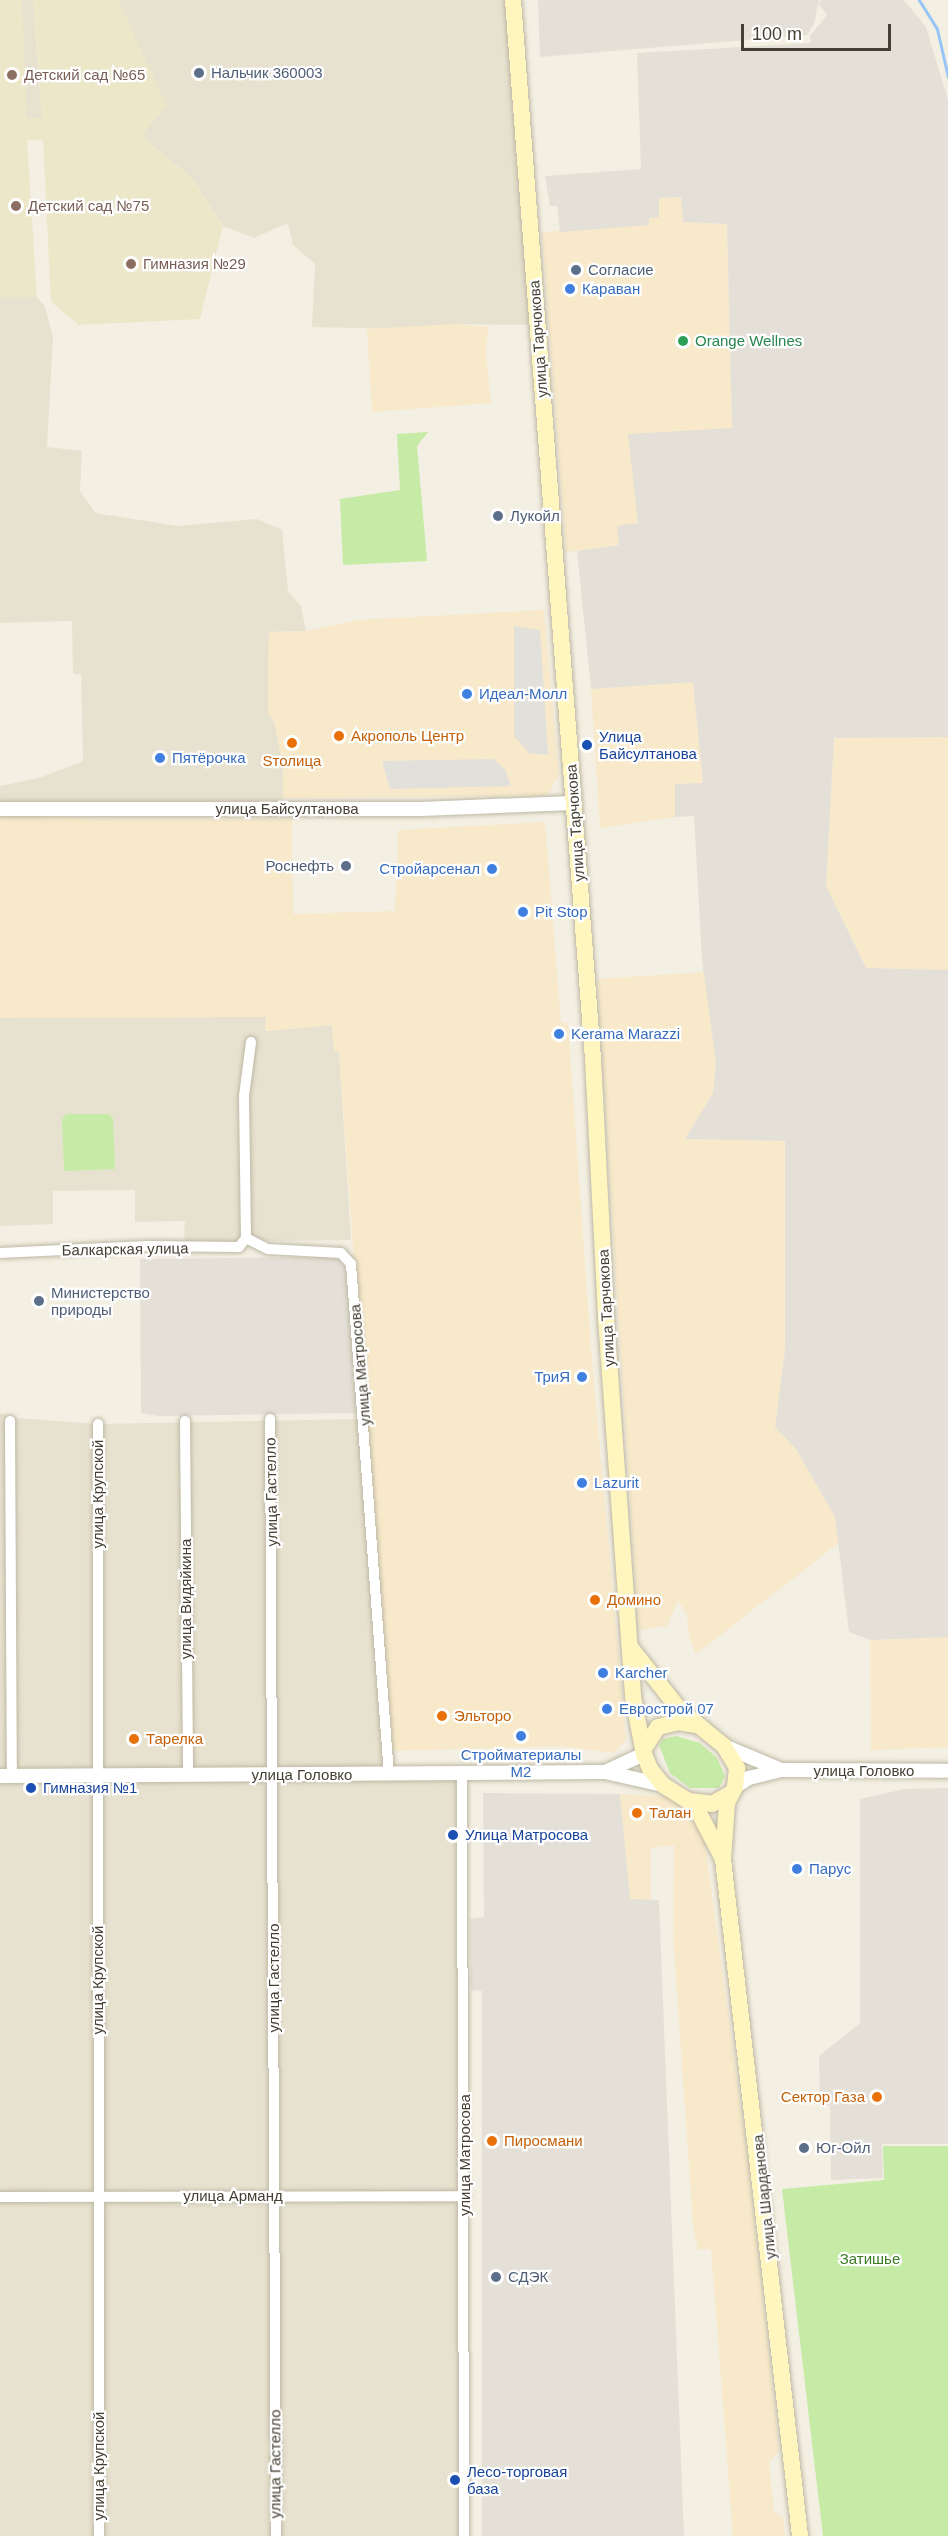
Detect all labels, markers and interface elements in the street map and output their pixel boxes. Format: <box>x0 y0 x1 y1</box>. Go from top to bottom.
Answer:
scale bar <box>744 12 894 50</box>
text: 100 m <box>752 24 802 44</box>
place label: Нальчик 360003 <box>211 64 323 82</box>
place label: Детский сад №65 <box>24 66 145 84</box>
marker: Нальчик 360003 <box>192 66 206 80</box>
marker: Детский сад №65 <box>5 68 19 82</box>
place label: Детский сад №75 <box>28 197 149 215</box>
marker: Детский сад №75 <box>9 199 23 213</box>
place label: Гимназия №29 <box>143 255 246 273</box>
marker: Гимназия №29 <box>124 257 138 271</box>
place label: Согласие <box>588 261 654 279</box>
marker: Согласие <box>569 263 583 277</box>
street label: улица Тарчокова <box>525 280 551 398</box>
place label: Караван <box>582 280 640 298</box>
marker: Караван <box>563 282 577 296</box>
place label: Orange Wellnes <box>695 332 802 350</box>
marker: Orange Wellnes <box>676 334 690 348</box>
place label: Лукойл <box>510 507 560 525</box>
marker: Лукойл <box>491 509 505 523</box>
place label: Идеал-Молл <box>479 685 567 703</box>
marker: Идеал-Молл <box>460 687 474 701</box>
place label: Акрополь Центр <box>351 727 464 745</box>
place label: Улица Байсултанова <box>599 727 697 762</box>
marker: Акрополь Центр <box>332 729 346 743</box>
marker: Sтолица <box>285 736 299 750</box>
marker: Улица Байсултанова <box>580 738 594 752</box>
place label: Пятёрочка <box>172 749 246 767</box>
marker: Пятёрочка <box>153 751 167 765</box>
place label: Sтолица <box>263 752 321 770</box>
street label: улица Тарчокова <box>562 764 588 882</box>
street label: улица Байсултанова <box>215 800 359 818</box>
place label: Роснефть <box>265 857 334 875</box>
marker: Роснефть <box>339 859 353 873</box>
place label: Стройарсенал <box>379 860 480 878</box>
marker: Стройарсенал <box>485 862 499 876</box>
place label: Pit Stop <box>535 903 588 921</box>
marker: Pit Stop <box>516 905 530 919</box>
place label: Kerama Marazzi <box>571 1025 680 1043</box>
marker: Kerama Marazzi <box>552 1027 566 1041</box>
street label: Балкарская улица <box>61 1239 189 1259</box>
street label: улица Тарчокова <box>594 1249 618 1367</box>
place label: Министерство природы <box>51 1283 150 1318</box>
marker: Министерство природы <box>32 1294 46 1308</box>
street label: улица Матросова <box>346 1304 374 1426</box>
place label: ТриЯ <box>534 1368 570 1386</box>
marker: ТриЯ <box>575 1370 589 1384</box>
street label: улица Гастелло <box>261 1437 281 1547</box>
street label: улица Крупской <box>89 1440 107 1548</box>
place label: Lazurit <box>594 1474 639 1492</box>
marker: Lazurit <box>575 1476 589 1490</box>
street label: улица Видяйкина <box>177 1539 195 1659</box>
place label: Домино <box>607 1591 661 1609</box>
marker: Домино <box>588 1593 602 1607</box>
place label: Kаrcher <box>615 1664 668 1682</box>
marker: Kаrcher <box>596 1666 610 1680</box>
place label: Еврострой 07 <box>619 1700 714 1718</box>
marker: Еврострой 07 <box>600 1702 614 1716</box>
place label: Эльторо <box>454 1707 511 1725</box>
marker: Эльторо <box>435 1709 449 1723</box>
marker: Стройматериалы М2 <box>514 1729 528 1743</box>
place label: Тарелка <box>146 1730 203 1748</box>
marker: Тарелка <box>127 1732 141 1746</box>
place label: Стройматериалы М2 <box>461 1745 581 1780</box>
street label: улица Головко <box>814 1762 914 1780</box>
street label: улица Головко <box>252 1766 352 1784</box>
place label: Гимназия №1 <box>43 1779 137 1797</box>
marker: Гимназия №1 <box>24 1781 38 1795</box>
place label: Талан <box>649 1804 691 1822</box>
marker: Талан <box>630 1806 644 1820</box>
place label: Улица Матросова <box>465 1826 588 1844</box>
marker: Улица Матросова <box>446 1828 460 1842</box>
place label: Парус <box>809 1860 851 1878</box>
marker: Парус <box>790 1862 804 1876</box>
street label: улица Гастелло <box>265 1923 283 2033</box>
street label: улица Крупской <box>89 1926 107 2034</box>
place label: Сектор Газа <box>781 2088 865 2106</box>
marker: Сектор Газа <box>870 2090 884 2104</box>
street label: улица Матросова <box>456 2094 474 2216</box>
place label: Пиросмани <box>504 2132 583 2150</box>
marker: Пиросмани <box>485 2134 499 2148</box>
street label: улица Шарданова <box>748 2134 780 2260</box>
place label: Юг-Ойл <box>816 2139 870 2157</box>
marker: Юг-Ойл <box>797 2141 811 2155</box>
street label: улица Арманд <box>183 2187 283 2205</box>
park label: Затишье <box>840 2250 900 2268</box>
place label: СДЭК <box>508 2268 548 2286</box>
marker: СДЭК <box>489 2270 503 2284</box>
street label: улица Гастелло <box>266 2409 284 2519</box>
street label: улица Крупской <box>90 2412 108 2520</box>
place label: Лесо-торговая база <box>467 2462 567 2497</box>
marker: Лесо-торговая база <box>448 2473 462 2487</box>

